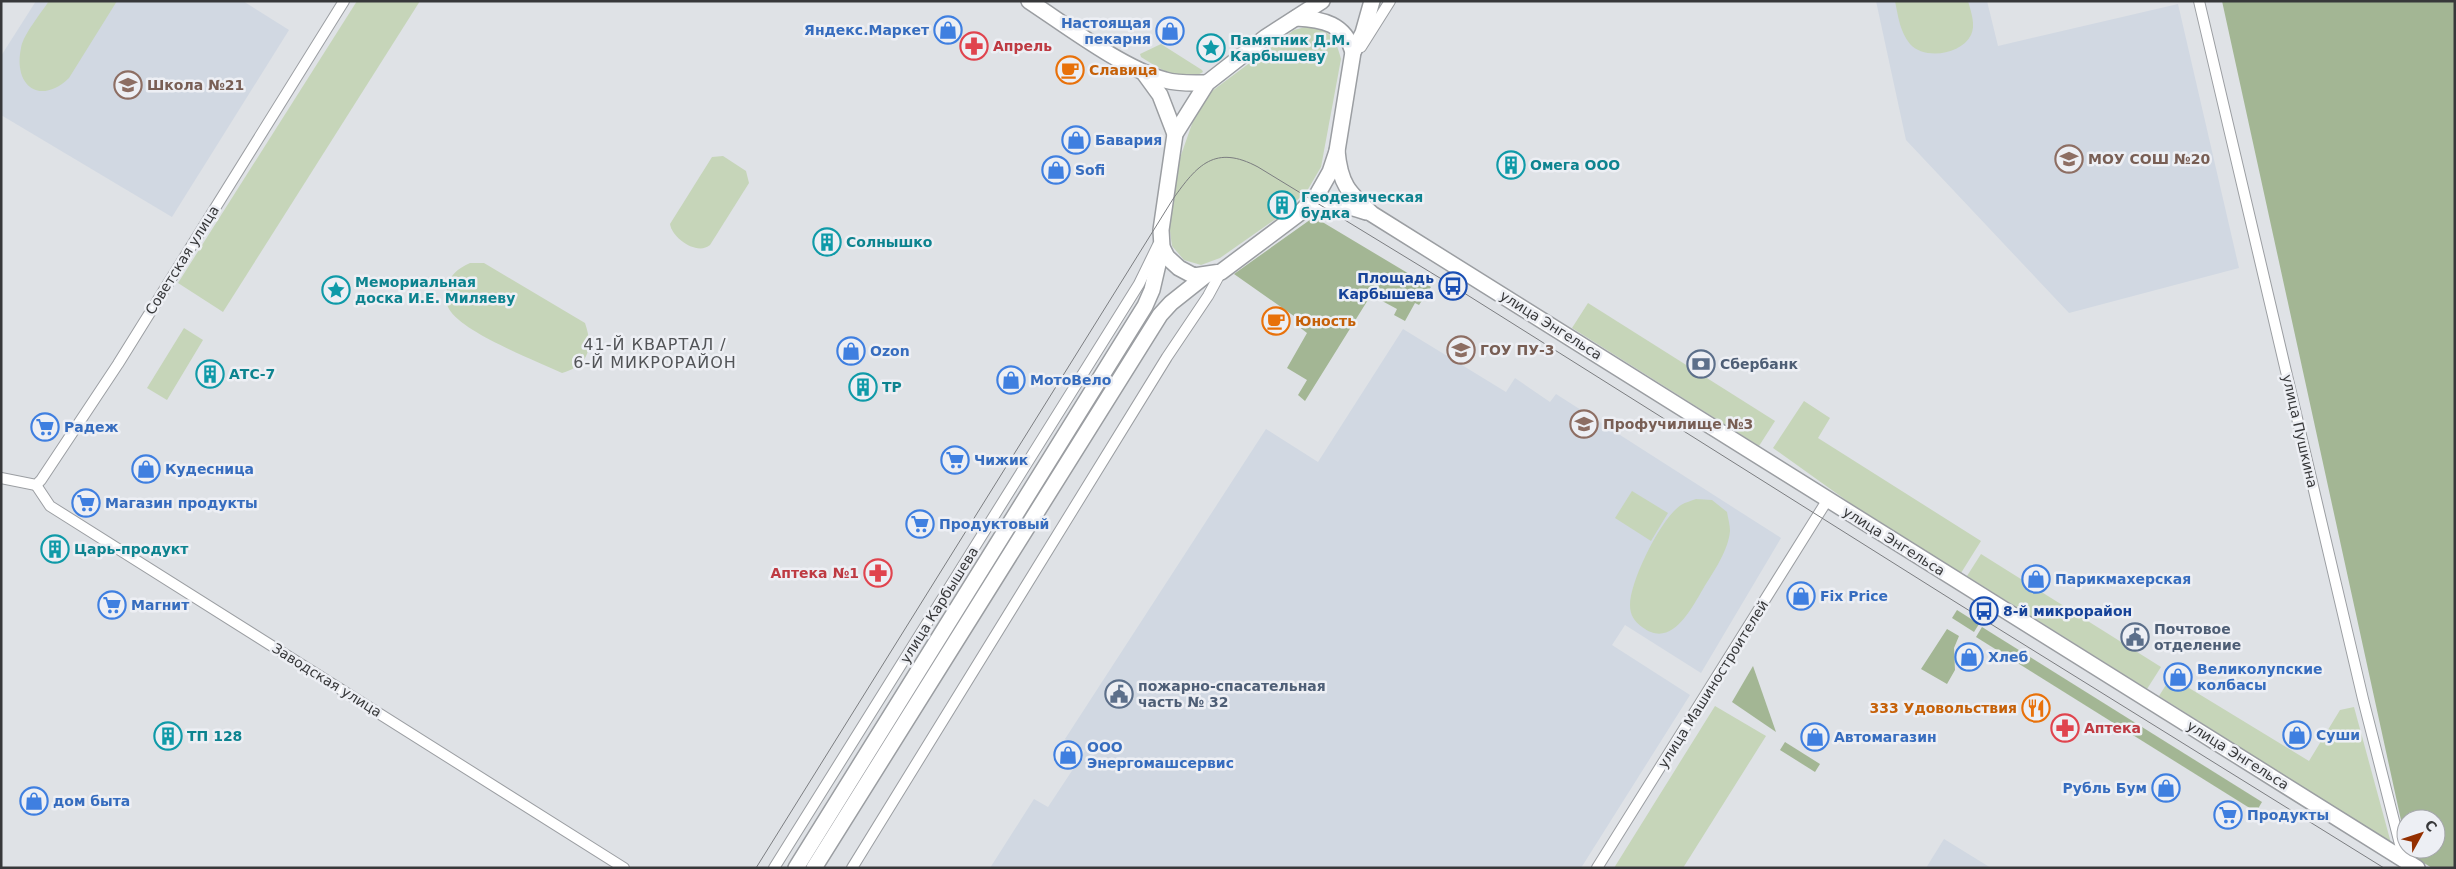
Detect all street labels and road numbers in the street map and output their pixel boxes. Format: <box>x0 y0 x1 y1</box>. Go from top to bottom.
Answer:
street label: Советская улица <box>142 203 222 317</box>
street label: улица Энгельса <box>1497 287 1605 363</box>
street label: улица Пушкина <box>2279 373 2321 489</box>
street label: улица Энгельса <box>1840 503 1948 579</box>
street label: улица Карбышева <box>897 544 981 666</box>
street label: улица Машиностроителей <box>1655 597 1771 771</box>
street label: Заводская улица <box>269 640 385 720</box>
street label: улица Энгельса <box>2184 717 2292 793</box>

